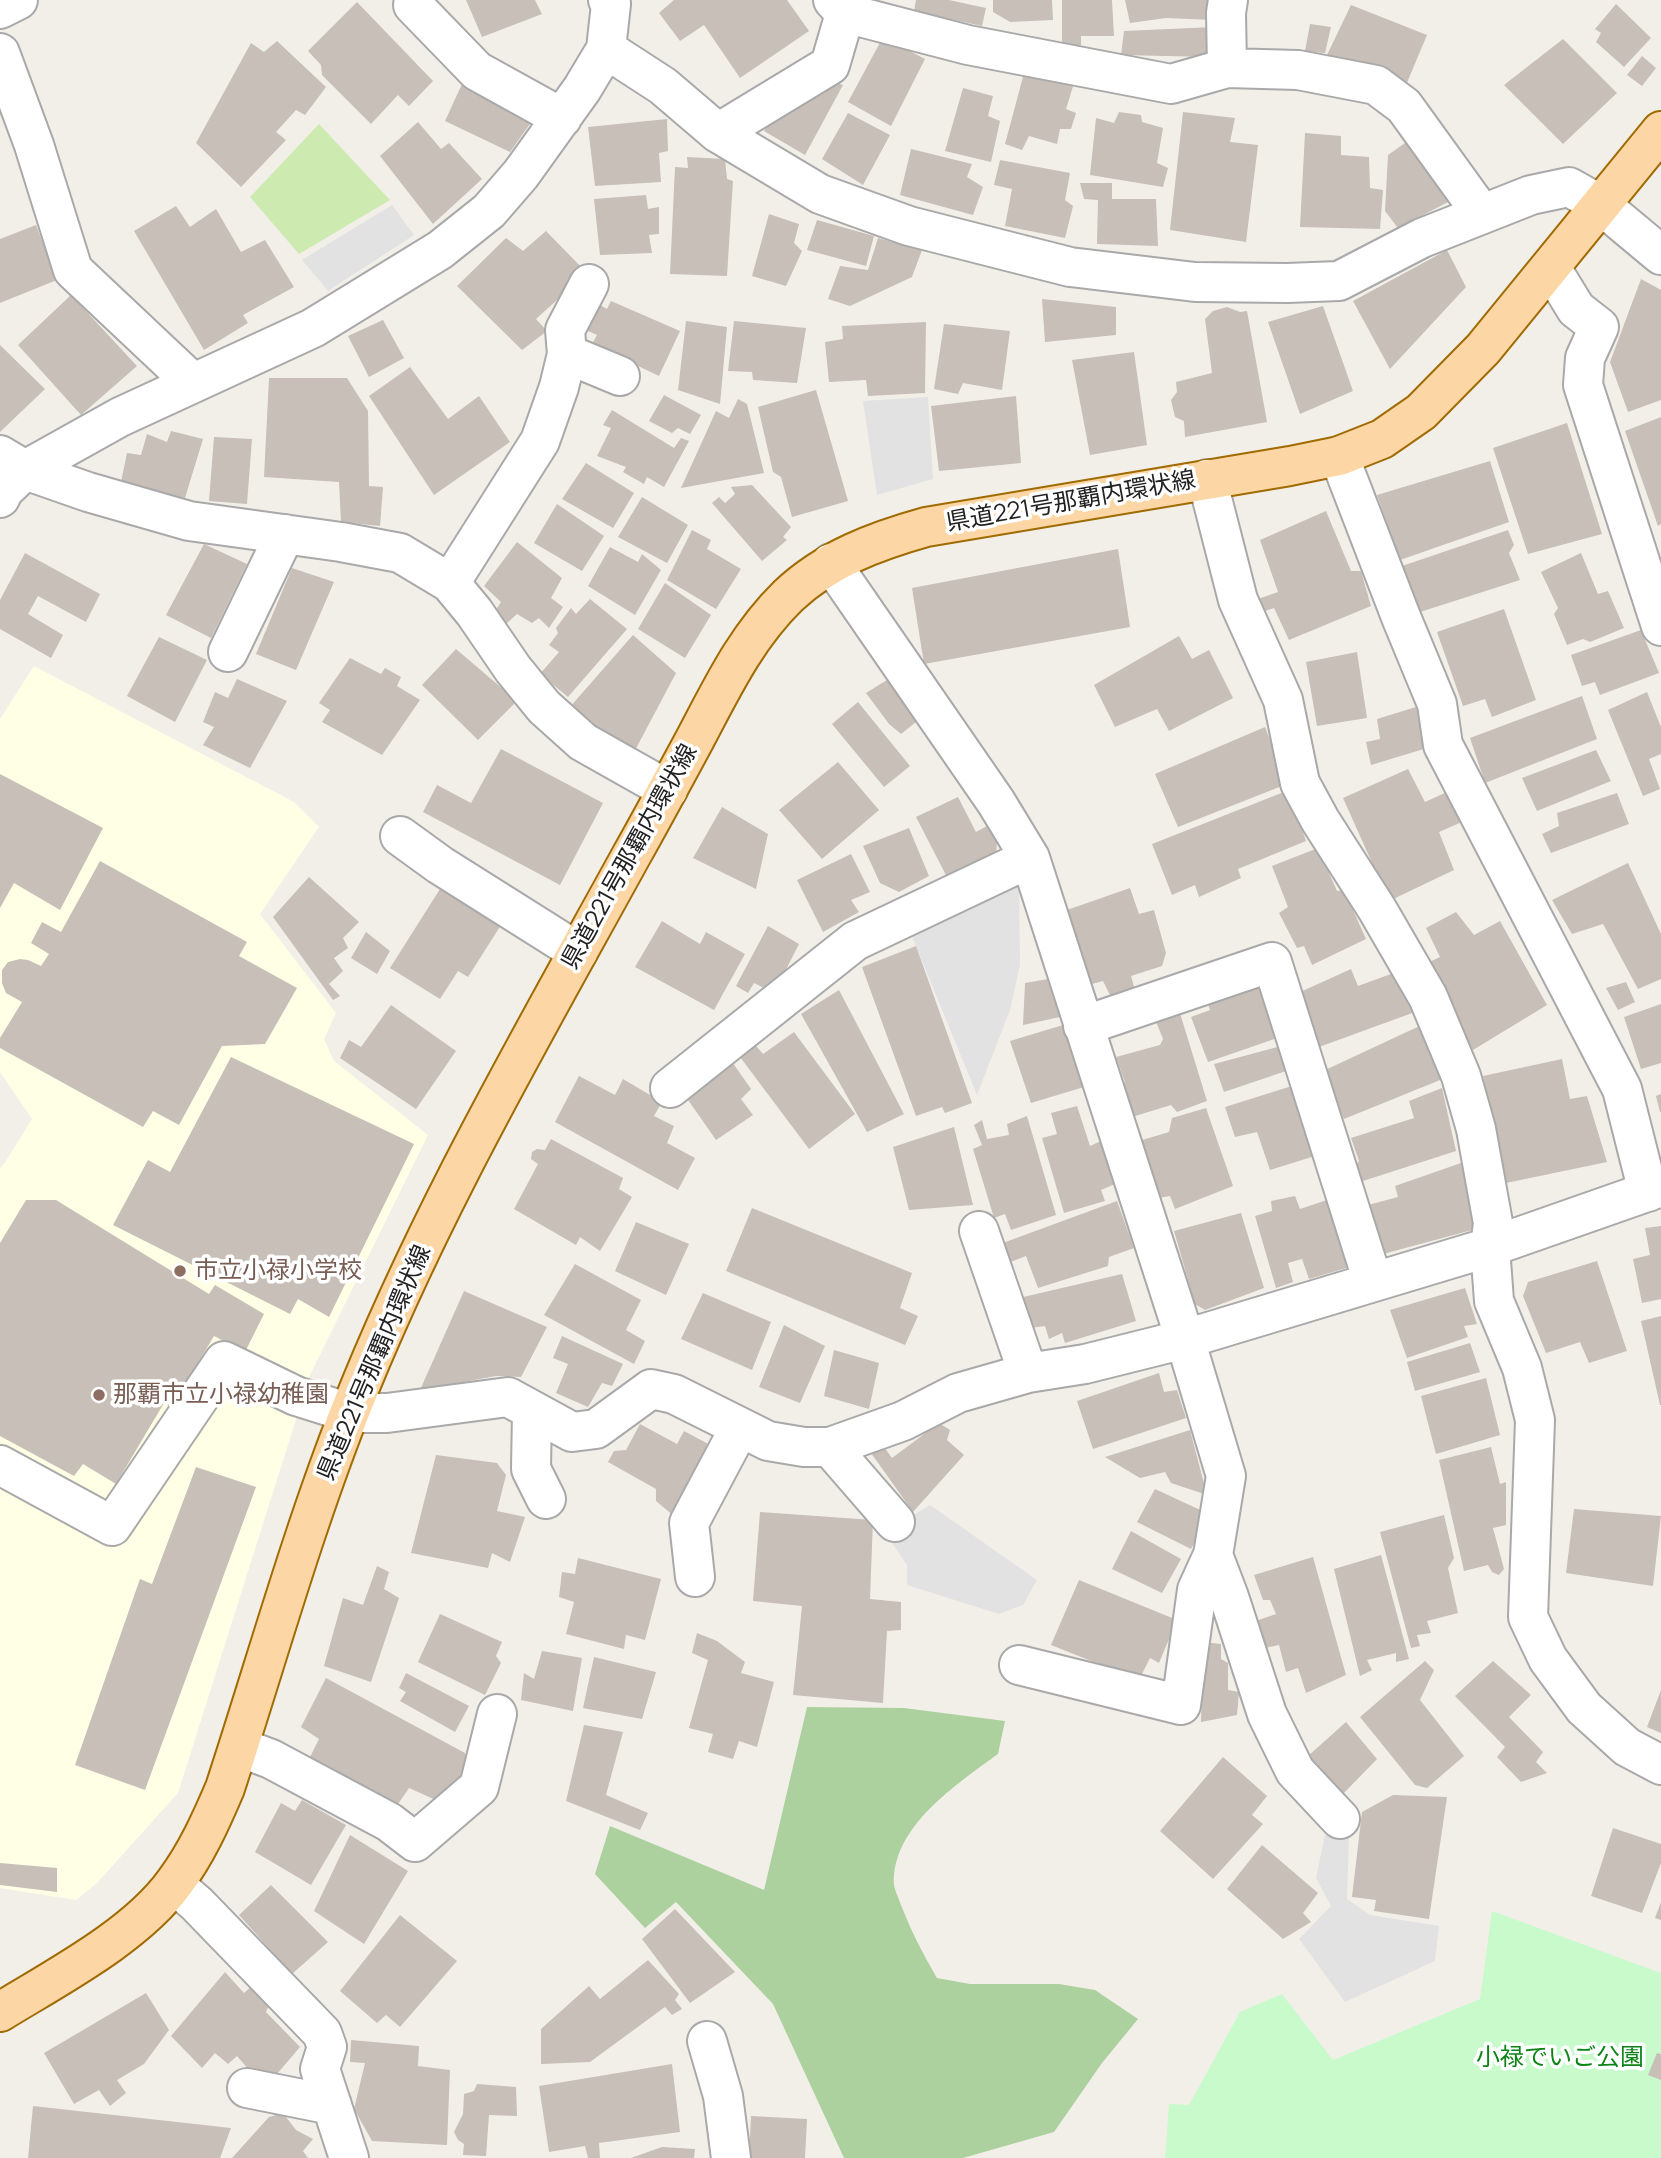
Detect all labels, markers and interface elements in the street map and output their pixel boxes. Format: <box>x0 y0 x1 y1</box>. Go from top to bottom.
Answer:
street label: 県道221号那覇内環状線 <box>944 466 1198 538</box>
street label: 県道221号那覇内環状線 <box>556 740 704 974</box>
street label: 県道221号那覇内環状線 <box>312 1241 438 1485</box>
place label: 市立小禄小学校 <box>194 1257 362 1285</box>
marker: 市立小禄小学校 <box>172 1263 188 1279</box>
place label: 那覇市立小禄幼稚園 <box>113 1381 329 1409</box>
marker: 那覇市立小禄幼稚園 <box>91 1387 107 1403</box>
park label: 小禄でいご公園 <box>1476 2044 1644 2072</box>

